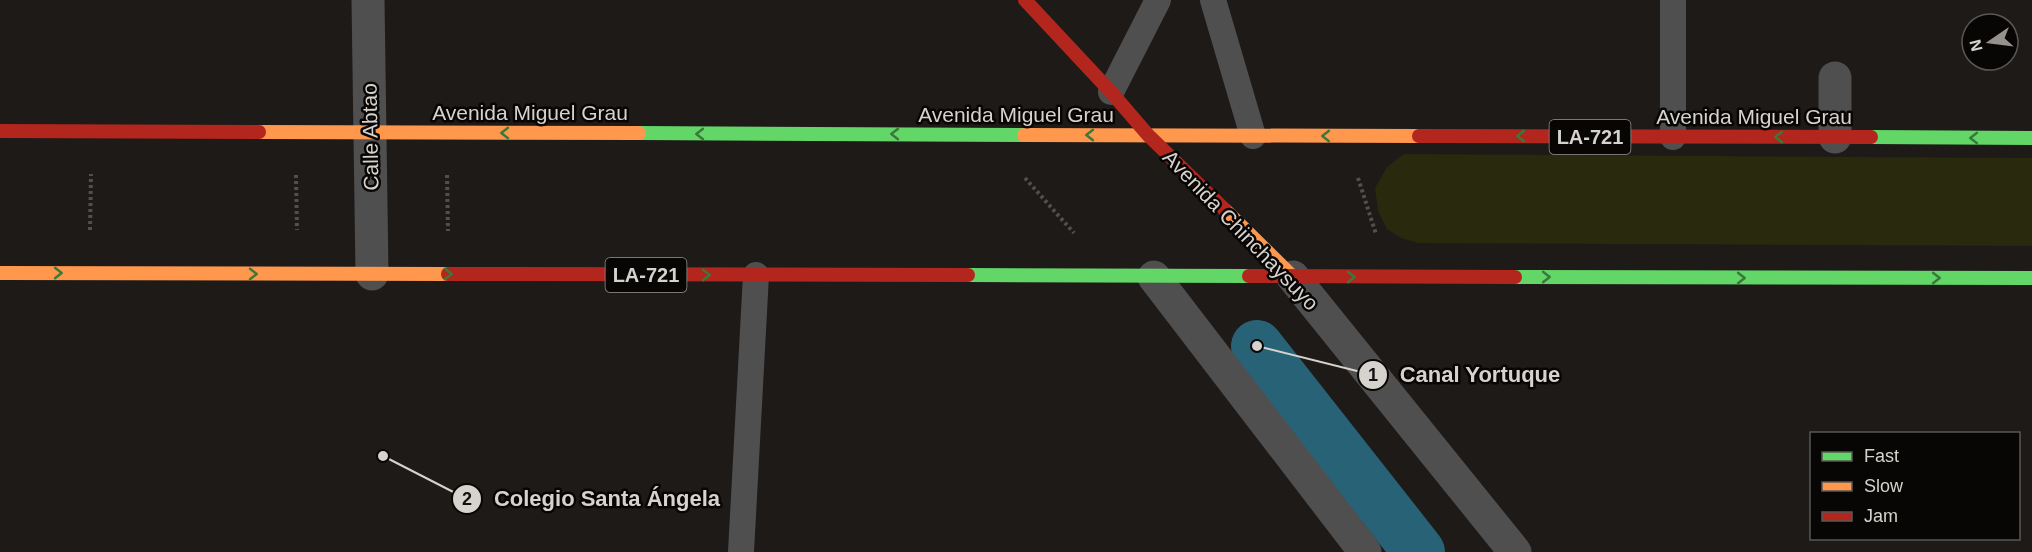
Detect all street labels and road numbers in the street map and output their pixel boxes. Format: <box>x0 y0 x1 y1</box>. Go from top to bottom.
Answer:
street label: Calle Abtao <box>358 83 382 191</box>
street label: Avenida Miguel Grau <box>432 101 628 124</box>
street label: Avenida Miguel Grau <box>918 103 1114 126</box>
street label: Avenida Miguel Grau <box>1656 105 1852 128</box>
road number: LA-721 <box>1550 120 1630 154</box>
street label: Avenida Chinchaysuyo <box>1159 145 1323 315</box>
road number: LA-721 <box>606 258 686 292</box>

